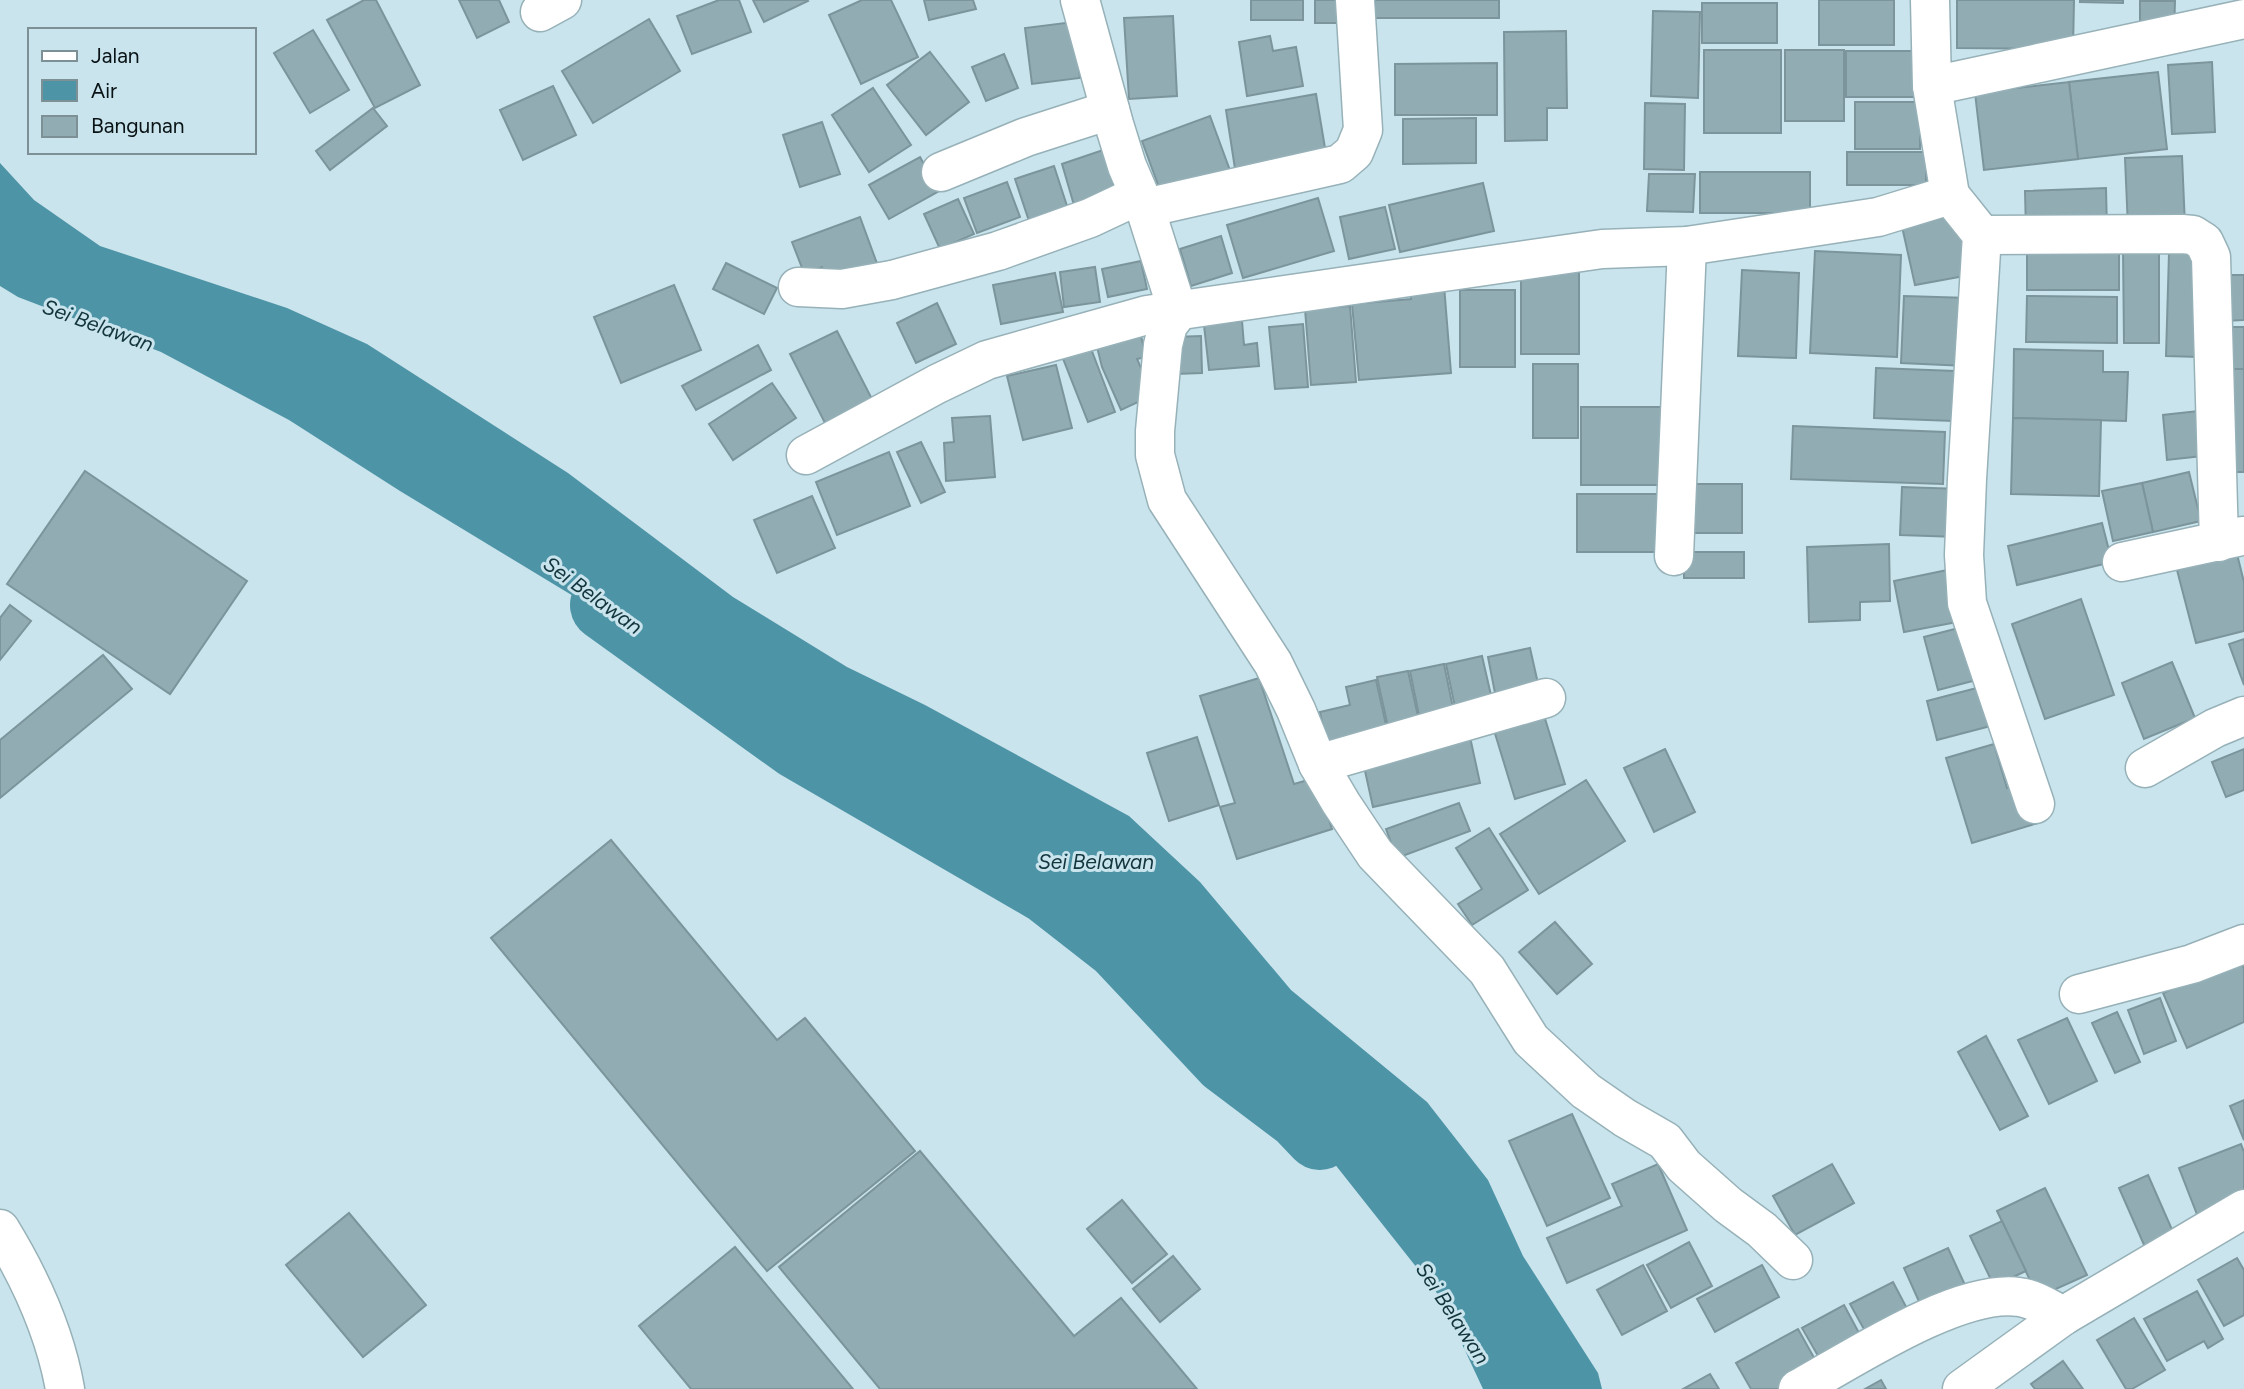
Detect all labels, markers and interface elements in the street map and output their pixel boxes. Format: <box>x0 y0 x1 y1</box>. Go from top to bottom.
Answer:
legend <box>28 28 256 154</box>
text: Jalan <box>91 43 140 68</box>
text: Air <box>91 78 117 103</box>
text: Bangunan <box>91 113 184 138</box>
water label: Sei Belawan <box>39 293 157 357</box>
water label: Sei Belawan <box>539 551 648 639</box>
water label: Sei Belawan <box>1038 849 1154 874</box>
water label: Sei Belawan <box>1411 1258 1495 1369</box>

